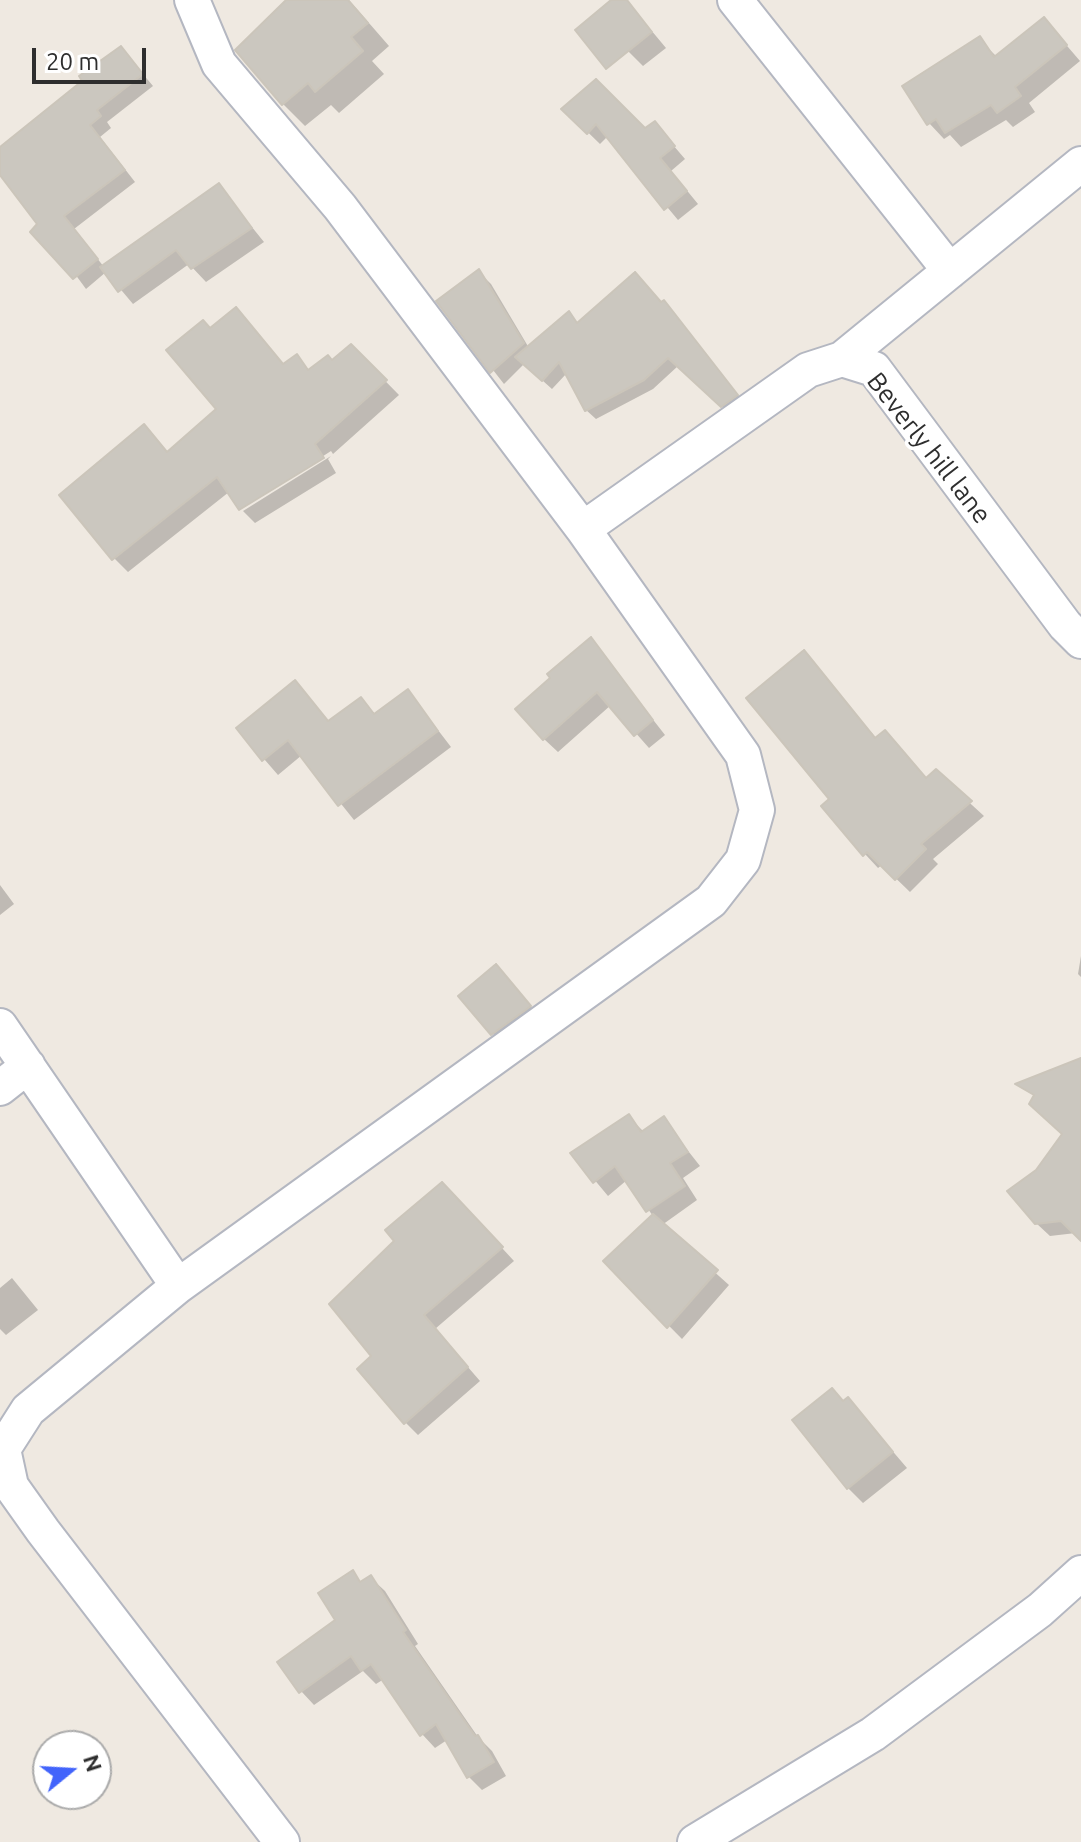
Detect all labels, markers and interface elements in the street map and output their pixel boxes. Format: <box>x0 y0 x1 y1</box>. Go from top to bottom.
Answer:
scale bar <box>36 32 150 82</box>
text: 20 m <box>46 48 99 75</box>
street label: Beverly hill lane <box>860 366 998 530</box>
north arrow <box>32 1730 112 1810</box>
text: N <box>79 1751 108 1775</box>

